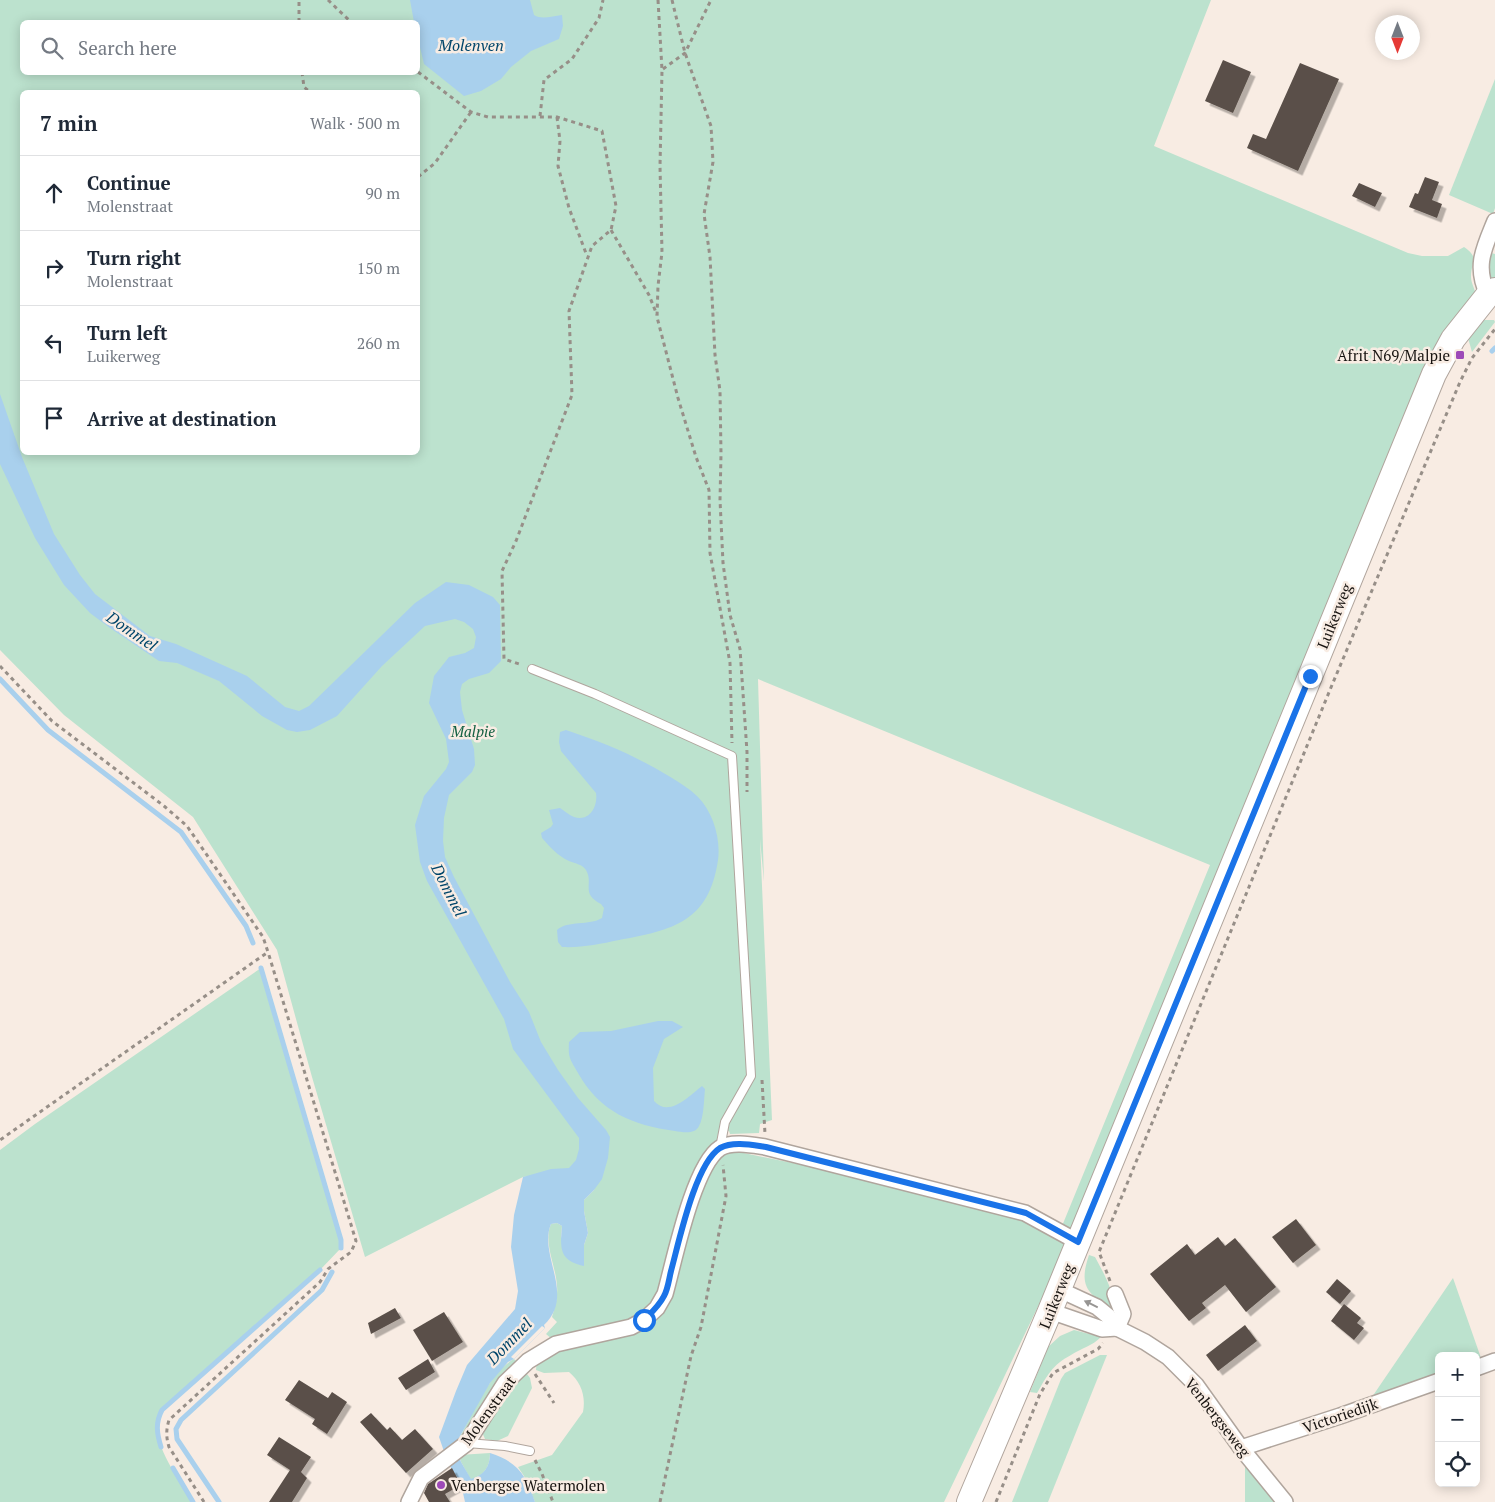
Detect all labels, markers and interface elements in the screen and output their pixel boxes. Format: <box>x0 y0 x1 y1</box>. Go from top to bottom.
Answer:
north arrow <box>1375 15 1420 60</box>
search box <box>20 20 420 75</box>
icon: search <box>38 34 66 62</box>
water label: Molenven <box>437 34 504 56</box>
text: Search here <box>78 35 177 60</box>
text: 7 min <box>40 109 97 137</box>
text: Walk · 500 m <box>310 112 400 134</box>
text: Continue <box>87 170 171 195</box>
icon: ahead <box>40 179 68 207</box>
text: 90 m <box>365 182 400 204</box>
text: Molenstraat <box>87 195 173 217</box>
text: Turn right <box>87 245 181 270</box>
icon: right <box>40 254 68 282</box>
text: 150 m <box>357 257 400 279</box>
text: Molenstraat <box>87 270 173 292</box>
text: Turn left <box>87 320 168 345</box>
icon: left <box>40 329 68 357</box>
text: 260 m <box>357 332 400 354</box>
text: Luikerweg <box>87 345 160 367</box>
place label: Afrit N69/Malpie <box>1337 345 1450 365</box>
marker: Afrit N69/Malpie <box>1454 349 1466 361</box>
icon: arrive <box>40 404 68 432</box>
text: Arrive at destination <box>87 406 276 431</box>
street label: Luikerweg <box>1312 579 1357 652</box>
water label: Dommel <box>102 605 162 656</box>
route end <box>1299 665 1322 688</box>
park label: Malpie <box>450 721 495 741</box>
water label: Dommel <box>426 859 472 921</box>
street label: Luikerweg <box>1034 1259 1079 1332</box>
one-way arrow <box>1083 1300 1098 1308</box>
route start <box>633 1309 656 1332</box>
water label: Dommel <box>481 1313 537 1370</box>
map controls <box>1435 1352 1480 1487</box>
button: + <box>1435 1352 1480 1397</box>
street label: Molenstraat <box>456 1371 520 1449</box>
street label: Venbergseweg <box>1181 1373 1256 1461</box>
street label: Victoriedijk <box>1300 1393 1381 1437</box>
button: − <box>1435 1397 1480 1442</box>
button: locate <box>1435 1442 1480 1487</box>
place label: Venbergse Watermolen <box>451 1475 605 1495</box>
marker: Venbergse Watermolen <box>435 1479 447 1491</box>

